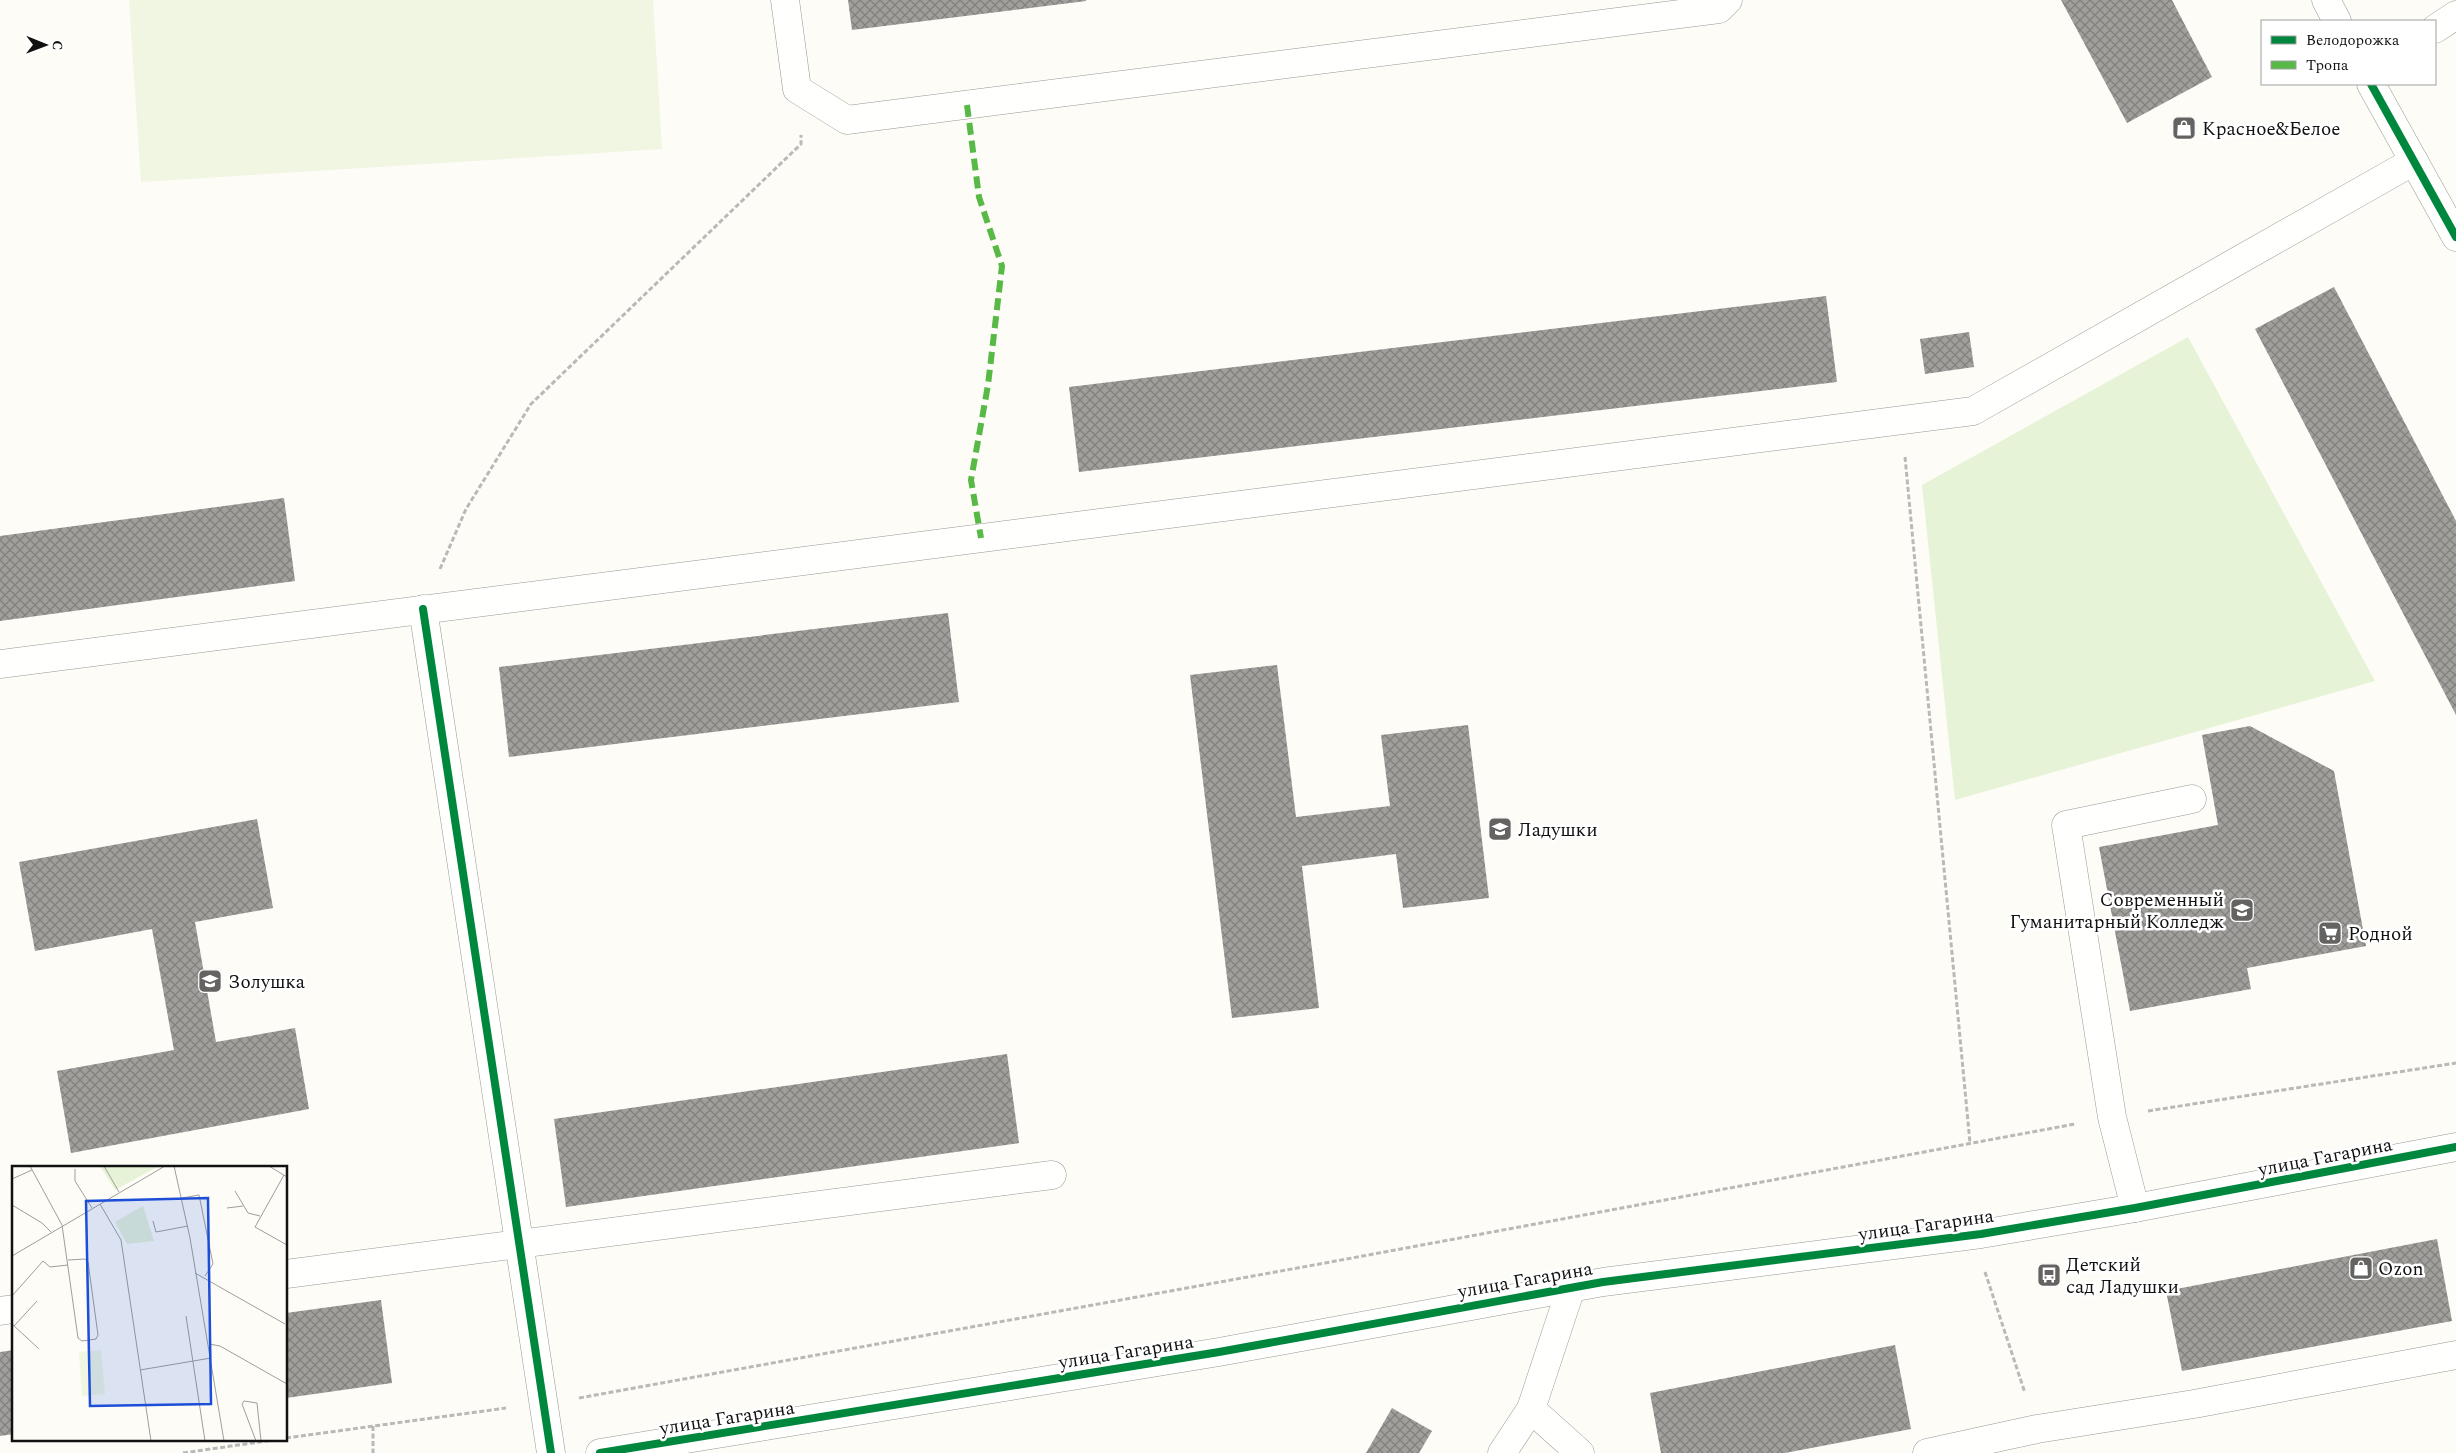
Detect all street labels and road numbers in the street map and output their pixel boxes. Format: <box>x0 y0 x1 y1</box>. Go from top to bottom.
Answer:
street label: улица Гагарина <box>2255 1130 2396 1185</box>
street label: улица Гагарина <box>1856 1202 1996 1249</box>
street label: улица Гагарина <box>1455 1254 1596 1307</box>
street label: улица Гагарина <box>1056 1327 1196 1378</box>
street label: улица Гагарина <box>657 1393 797 1444</box>

